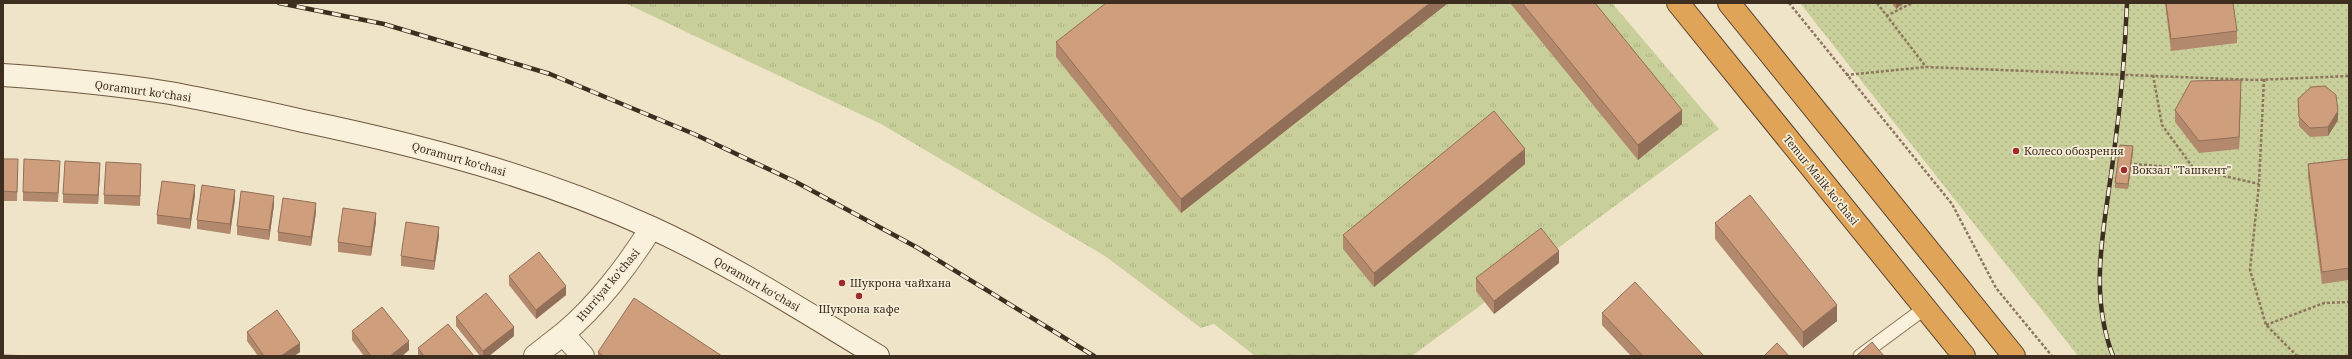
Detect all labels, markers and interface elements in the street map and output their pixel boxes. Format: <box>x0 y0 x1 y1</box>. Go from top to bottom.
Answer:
street label: Qoramurt koʻchasi <box>94 76 193 105</box>
street label: Temur Malik ko'chasi <box>1780 131 1863 228</box>
street label: Qoramurt koʻchasi <box>410 138 508 179</box>
place label: Колесо обозрения <box>2024 143 2124 158</box>
marker: Колесо обозрения <box>2011 146 2021 156</box>
place label: Вокзал "Ташкент" <box>2132 162 2231 177</box>
marker: Вокзал "Ташкент" <box>2119 165 2129 175</box>
street label: Hurriyat ko'chasi <box>573 245 643 324</box>
street label: Qoramurt koʻchasi <box>711 253 804 315</box>
place label: Шукрона чайхана <box>850 275 951 290</box>
marker: Шукрона чайхана <box>837 278 847 288</box>
marker: Шукрона кафе <box>854 291 864 301</box>
place label: Шукрона кафе <box>818 301 900 316</box>

